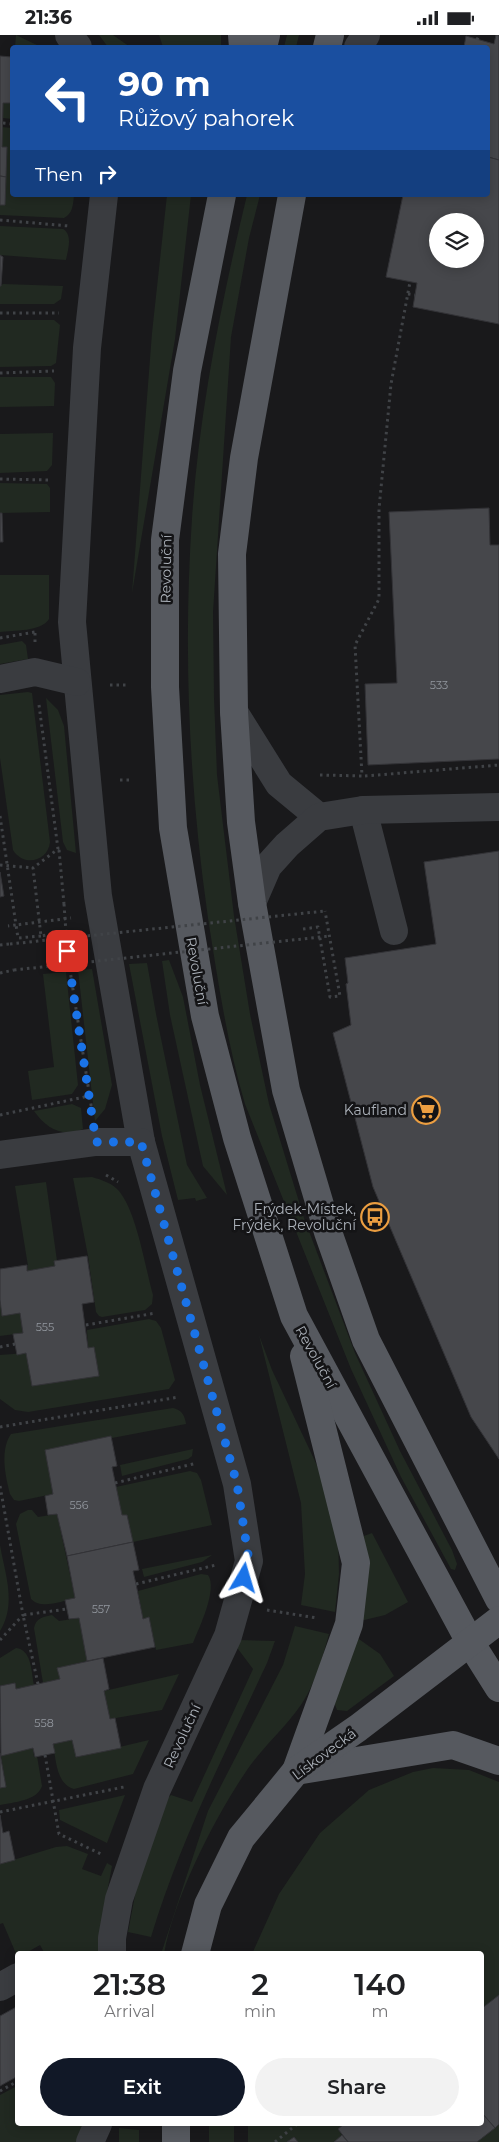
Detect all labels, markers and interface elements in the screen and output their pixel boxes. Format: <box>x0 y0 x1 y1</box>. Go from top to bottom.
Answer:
text: 21:36 <box>25 6 72 29</box>
text: 90 m <box>118 62 211 105</box>
icon: left <box>35 65 100 130</box>
text: Růžový pahorek <box>118 105 294 132</box>
icon: right <box>93 160 121 188</box>
text: Then <box>35 163 83 186</box>
map controls <box>429 213 484 268</box>
button: layers <box>429 213 484 268</box>
street label: Revoluční <box>156 533 176 604</box>
house number: 533 <box>430 678 448 692</box>
pin <box>46 930 88 972</box>
street label: Revoluční <box>182 936 212 1008</box>
icon: arrive <box>53 937 81 965</box>
supermarket icon: Kaufland <box>411 1095 441 1125</box>
place label: Kaufland <box>344 1101 407 1119</box>
place label: Frýdek-Místek, Frýdek, Revoluční <box>232 1200 357 1234</box>
bus stop icon: Frýdek-Místek, Frýdek, Revoluční <box>360 1202 390 1232</box>
house number: 555 <box>36 1320 54 1334</box>
street label: Revoluční <box>291 1323 341 1393</box>
house number: 556 <box>69 1498 89 1512</box>
position arrow <box>217 1551 269 1603</box>
house number: 557 <box>92 1602 110 1616</box>
street label: Revoluční <box>159 1700 205 1771</box>
house number: 558 <box>34 1716 54 1730</box>
street label: Lískovecká <box>288 1724 360 1784</box>
text: 21:38 <box>93 1966 166 2003</box>
text: 2 <box>251 1966 269 2003</box>
text: 140 <box>354 1966 406 2003</box>
text: Arrival <box>104 2002 155 2021</box>
text: min <box>244 2002 276 2021</box>
text: m <box>372 2002 389 2021</box>
button: Exit <box>40 2058 245 2116</box>
button: Share <box>255 2058 459 2116</box>

